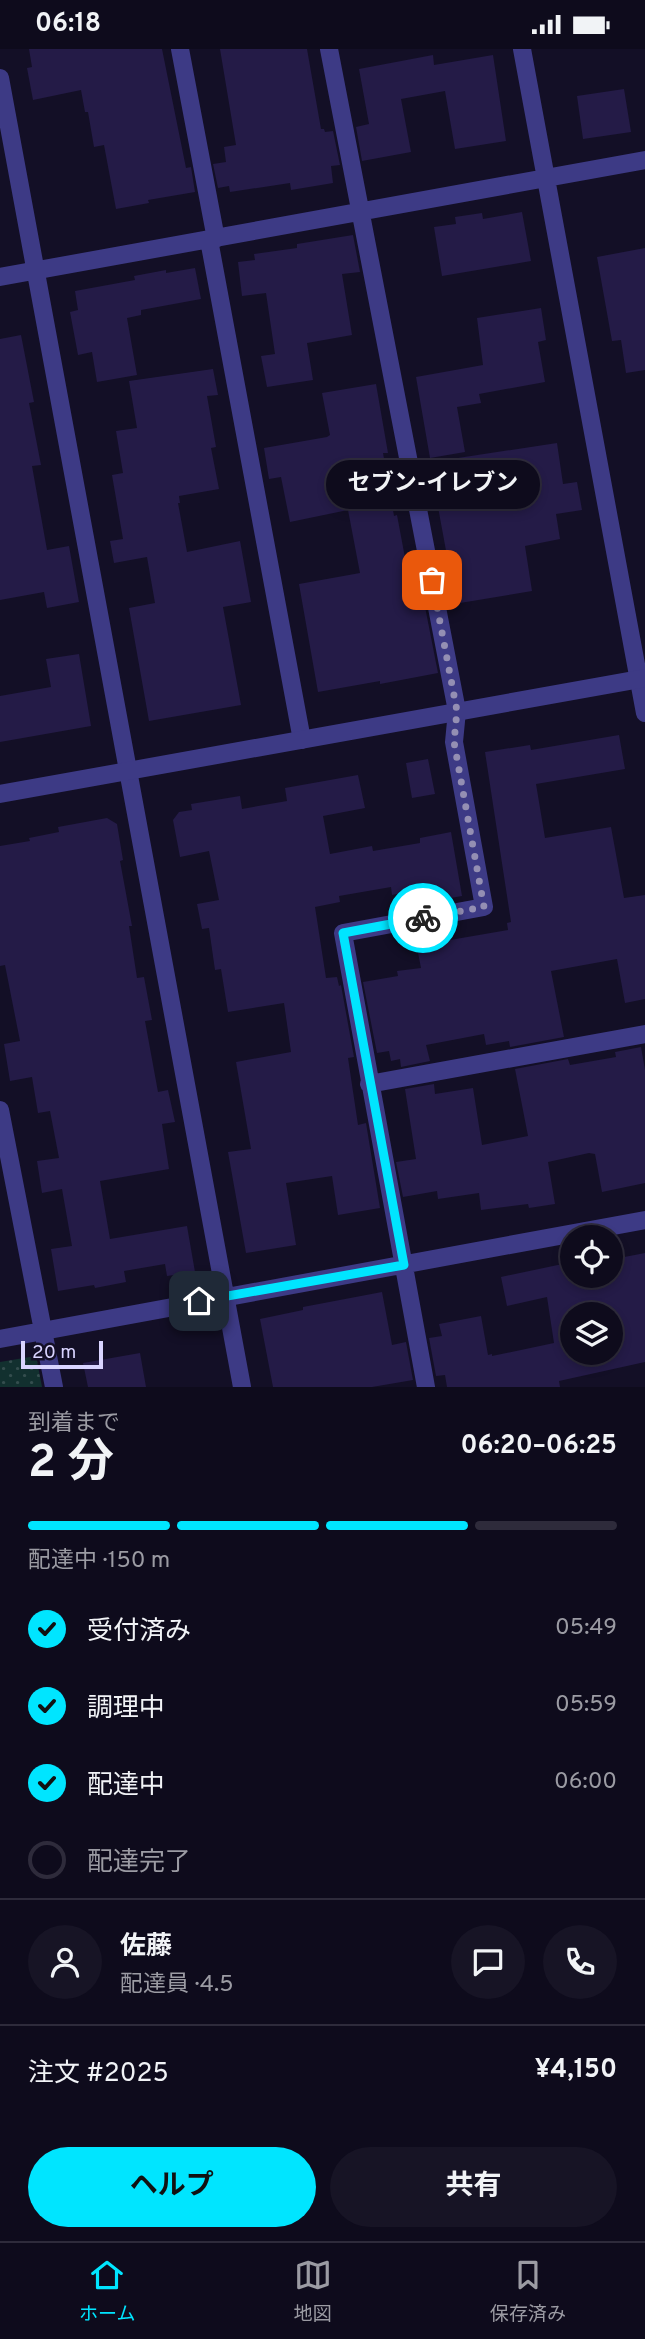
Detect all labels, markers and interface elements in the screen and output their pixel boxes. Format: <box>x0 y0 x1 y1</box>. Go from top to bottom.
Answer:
text: 06:18 <box>35 8 101 41</box>
callout: セブン-イレブン <box>325 461 539 510</box>
text: セブン-イレブン <box>348 470 518 499</box>
pin <box>402 550 462 610</box>
icon: bag <box>413 561 451 599</box>
courier <box>388 883 458 953</box>
icon: bike <box>404 899 442 937</box>
map controls <box>560 1225 623 1365</box>
button: locate <box>560 1225 623 1288</box>
pin <box>169 1271 229 1331</box>
icon: home <box>180 1282 218 1320</box>
button: layers <box>560 1302 623 1365</box>
scale bar <box>21 1338 103 1370</box>
text: 20 m <box>32 1341 76 1365</box>
text: 到着まで <box>28 1410 120 1439</box>
text: 06:20–06:25 <box>460 1430 617 1463</box>
text: 2 分 <box>28 1435 114 1494</box>
text: 配達中 · 150 m <box>28 1547 170 1576</box>
icon: check <box>28 1610 66 1648</box>
text: 05:49 <box>555 1614 617 1643</box>
text: 受付済み <box>87 1616 191 1649</box>
icon: check <box>28 1687 66 1725</box>
text: 05:59 <box>555 1691 617 1720</box>
text: 調理中 <box>87 1693 165 1726</box>
icon: check <box>28 1764 66 1802</box>
text: 06:00 <box>554 1768 617 1797</box>
text: 配達中 <box>87 1770 165 1803</box>
text: 配達完了 <box>87 1847 191 1880</box>
button: person <box>28 1925 102 1999</box>
button: chat <box>451 1925 525 1999</box>
button: phone <box>543 1925 617 1999</box>
text: 佐藤 <box>120 1931 172 1964</box>
text: 配達員 · 4.5 <box>120 1971 234 2000</box>
text: ¥4,150 <box>535 2054 617 2087</box>
text: 注文 #2025 <box>28 2058 169 2091</box>
button: ヘルプ <box>28 2147 316 2227</box>
button: 共有 <box>330 2147 617 2227</box>
tab: ホーム <box>79 2256 136 2327</box>
tab: 地図 <box>294 2256 332 2327</box>
tab: 保存済み <box>490 2256 566 2327</box>

